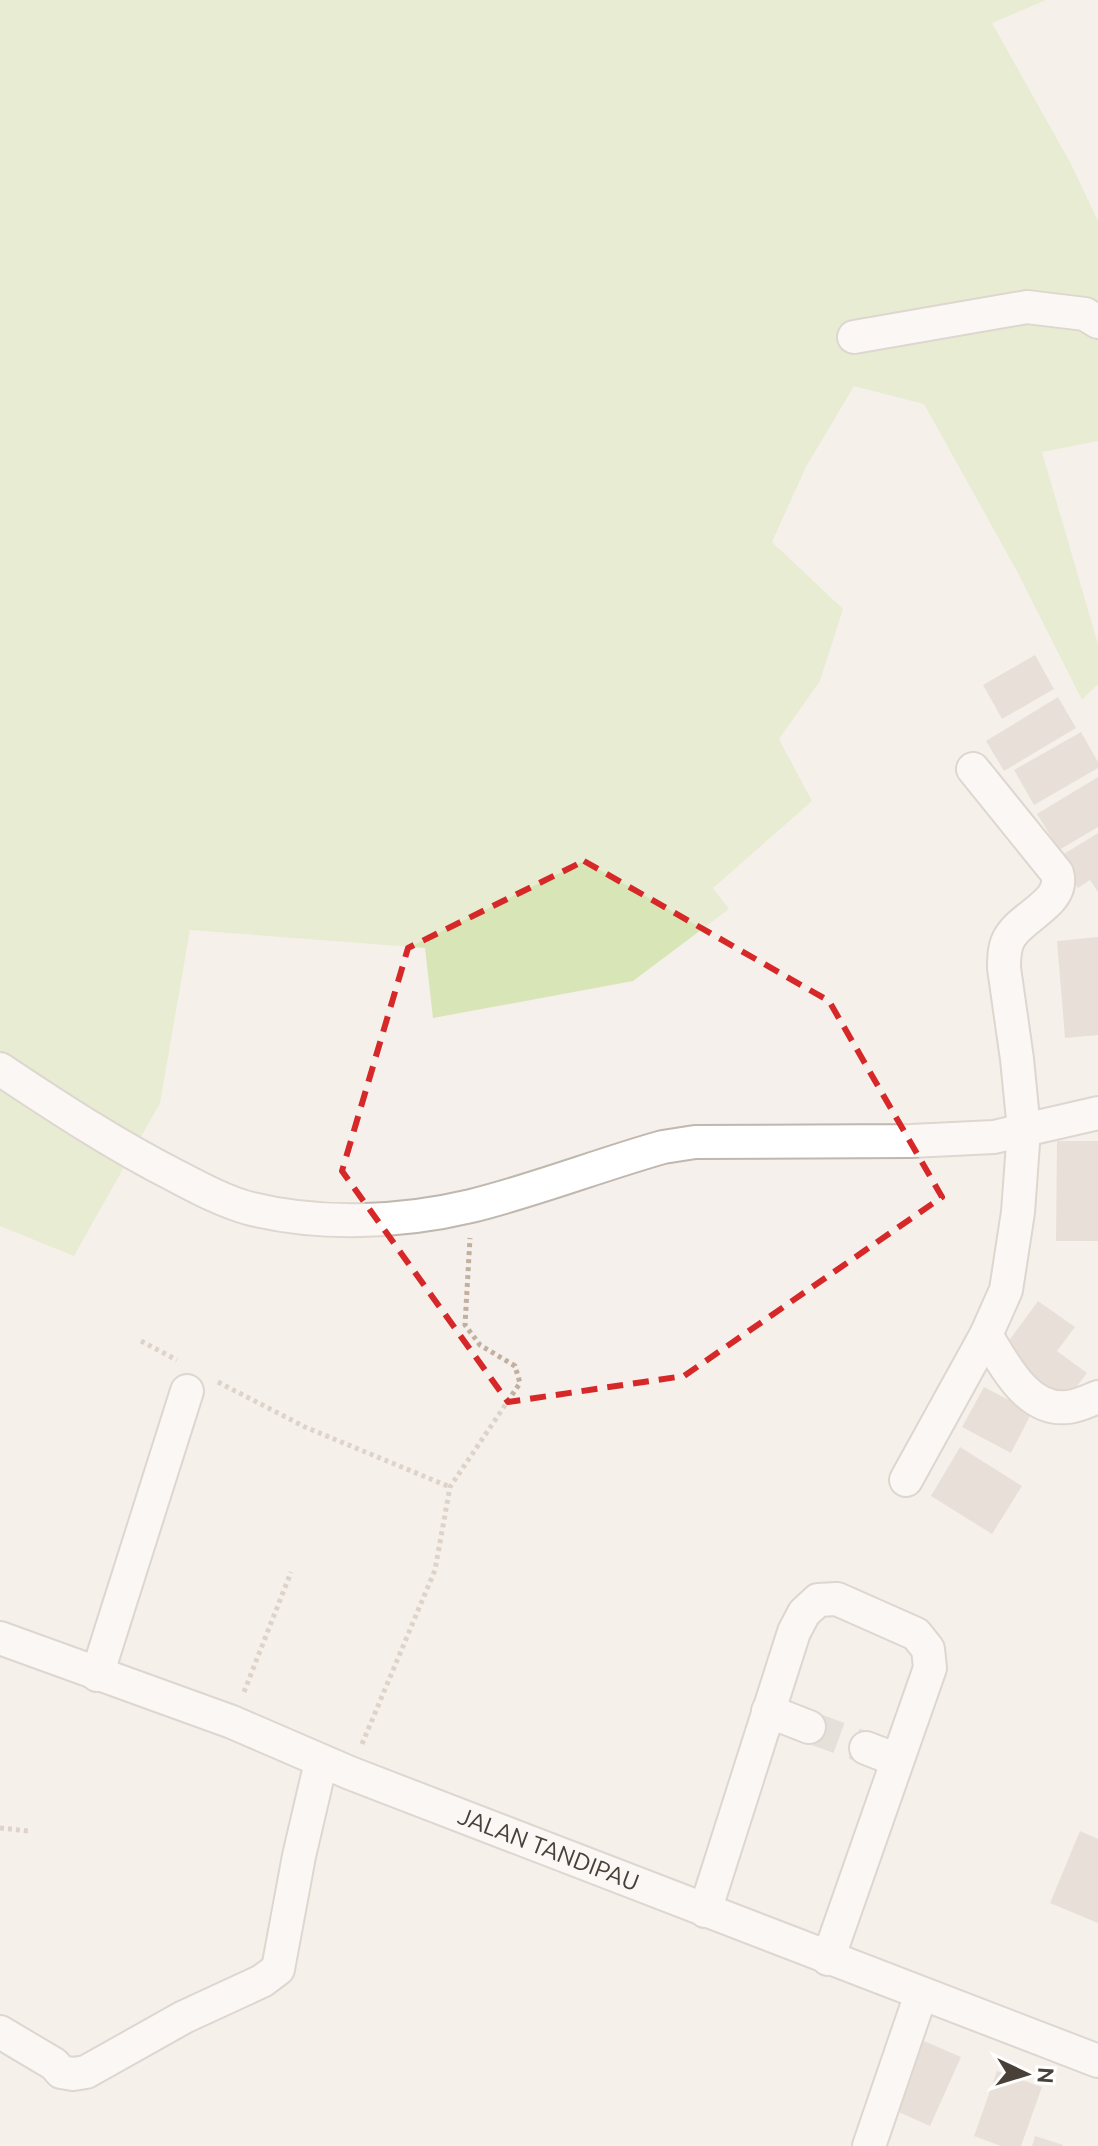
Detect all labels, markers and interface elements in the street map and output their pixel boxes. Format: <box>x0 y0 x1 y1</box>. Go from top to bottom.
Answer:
street label: JALAN TANDIPAU <box>454 1802 643 1896</box>
north arrow <box>986 2034 1066 2114</box>
text: N <box>1033 2066 1059 2084</box>

